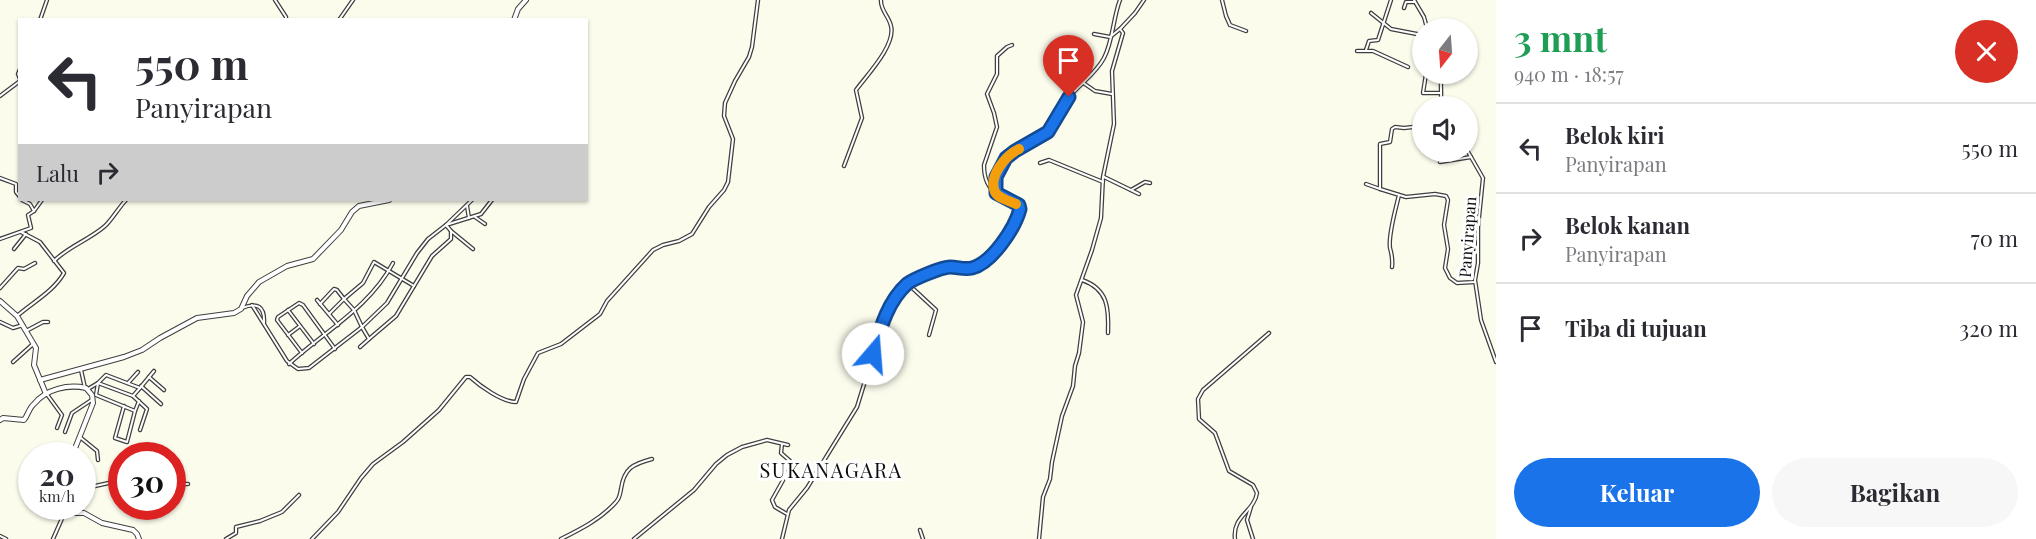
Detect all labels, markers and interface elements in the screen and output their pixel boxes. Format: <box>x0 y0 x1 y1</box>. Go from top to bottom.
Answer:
text: 3 mnt <box>1514 13 1607 61</box>
north arrow <box>1412 18 1478 84</box>
map controls <box>1412 18 1478 162</box>
button: close <box>1955 20 2018 83</box>
text: 550 m <box>135 35 248 91</box>
pin <box>1043 35 1094 97</box>
icon: left <box>36 42 114 120</box>
icon: arrive <box>1052 44 1085 77</box>
text: 940 m · 18:57 <box>1514 60 1624 87</box>
text: Panyirapan <box>135 89 272 125</box>
button: sound <box>1412 96 1478 162</box>
text: Belok kiri <box>1565 120 1664 150</box>
icon: left <box>1514 132 1547 165</box>
text: 550 m <box>1962 133 2018 163</box>
text: Panyirapan <box>1565 150 1667 177</box>
icon: right <box>91 156 124 189</box>
text: Lalu <box>36 158 79 188</box>
street label: Panyirapan <box>1454 195 1480 278</box>
text: Belok kanan <box>1565 210 1690 240</box>
icon: right <box>1514 222 1547 255</box>
text: 70 m <box>1971 223 2018 253</box>
text: Panyirapan <box>1565 240 1667 267</box>
icon: arrive <box>1514 312 1547 345</box>
text: Tiba di tujuan <box>1565 313 1707 343</box>
text: 320 m <box>1959 313 2018 343</box>
position arrow <box>841 322 905 386</box>
speed limit sign: 30 <box>108 442 186 520</box>
text: 20 <box>39 454 75 494</box>
district label: SUKANAGARA <box>760 456 902 483</box>
button: Keluar <box>1514 458 1760 527</box>
button: Bagikan <box>1772 458 2018 527</box>
text: km/h <box>39 486 75 506</box>

